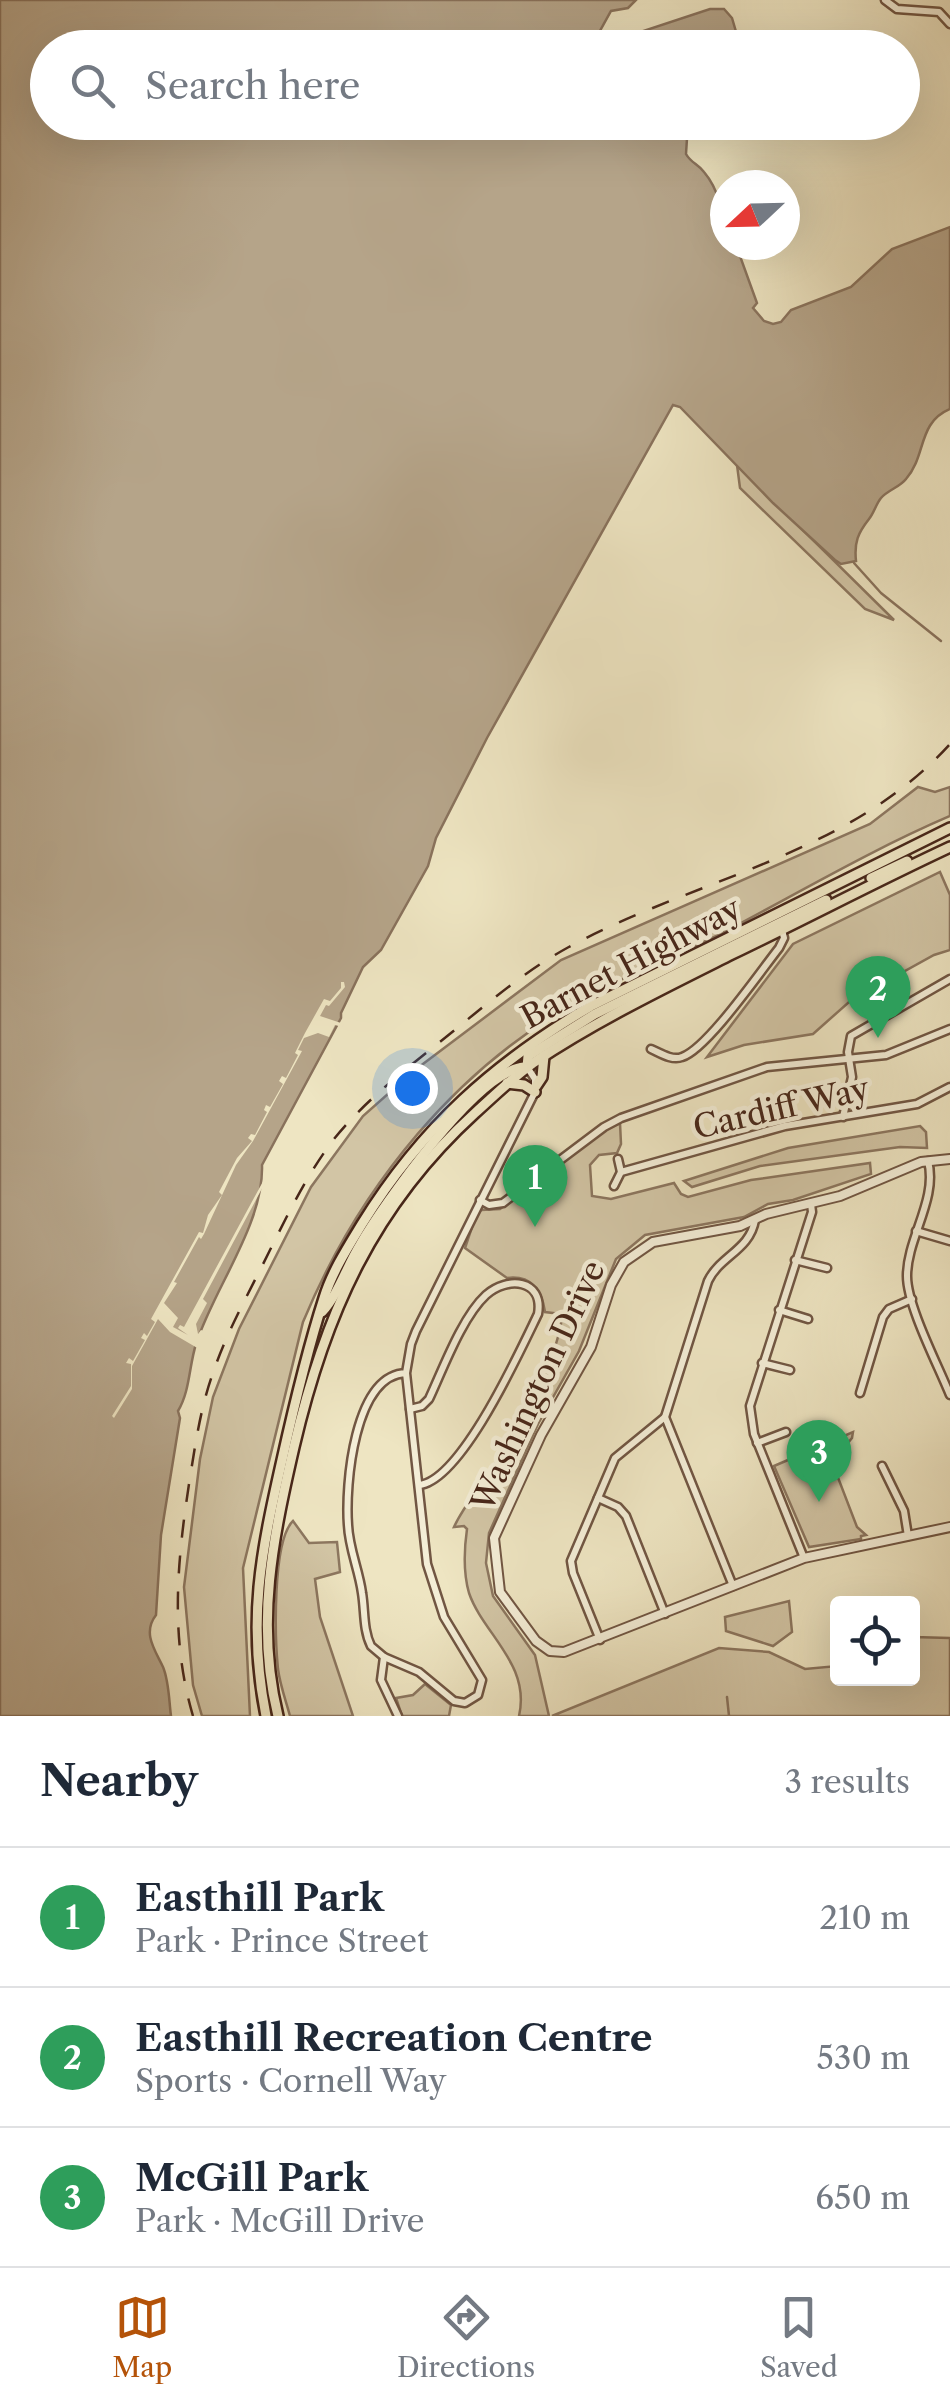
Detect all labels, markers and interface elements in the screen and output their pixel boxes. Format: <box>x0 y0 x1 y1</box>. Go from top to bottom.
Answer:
search box <box>30 30 920 140</box>
icon: search <box>65 58 120 113</box>
text: Search here <box>145 62 360 109</box>
north arrow <box>710 170 800 260</box>
street label: Barnet Highway <box>514 888 748 1037</box>
pin: 2 <box>846 956 910 1038</box>
your location <box>387 1063 438 1114</box>
street label: Cardiff Way <box>689 1068 874 1147</box>
pin: 1 <box>502 1144 568 1227</box>
street label: Washington Drive <box>462 1254 613 1518</box>
pin: 3 <box>786 1420 852 1502</box>
map controls <box>830 1596 920 1686</box>
button: locate <box>830 1596 920 1686</box>
text: Nearby <box>40 1755 198 1807</box>
text: 3 results <box>784 1762 910 1801</box>
text: Easthill Park <box>135 1874 384 1921</box>
text: 1 <box>65 1898 80 1937</box>
text: 210 m <box>820 1898 910 1937</box>
text: Park · Prince Street <box>135 1921 428 1960</box>
text: Easthill Recreation Centre <box>135 2014 652 2061</box>
text: 2 <box>63 2038 82 2077</box>
text: 530 m <box>816 2038 910 2077</box>
text: Sports · Cornell Way <box>135 2061 446 2100</box>
text: McGill Park <box>135 2154 368 2201</box>
text: 3 <box>63 2178 82 2217</box>
text: 650 m <box>815 2178 910 2217</box>
text: Park · McGill Drive <box>135 2201 425 2240</box>
tab: Map <box>112 2290 172 2384</box>
tab: Directions <box>397 2290 535 2384</box>
tab: Saved <box>760 2290 838 2384</box>

